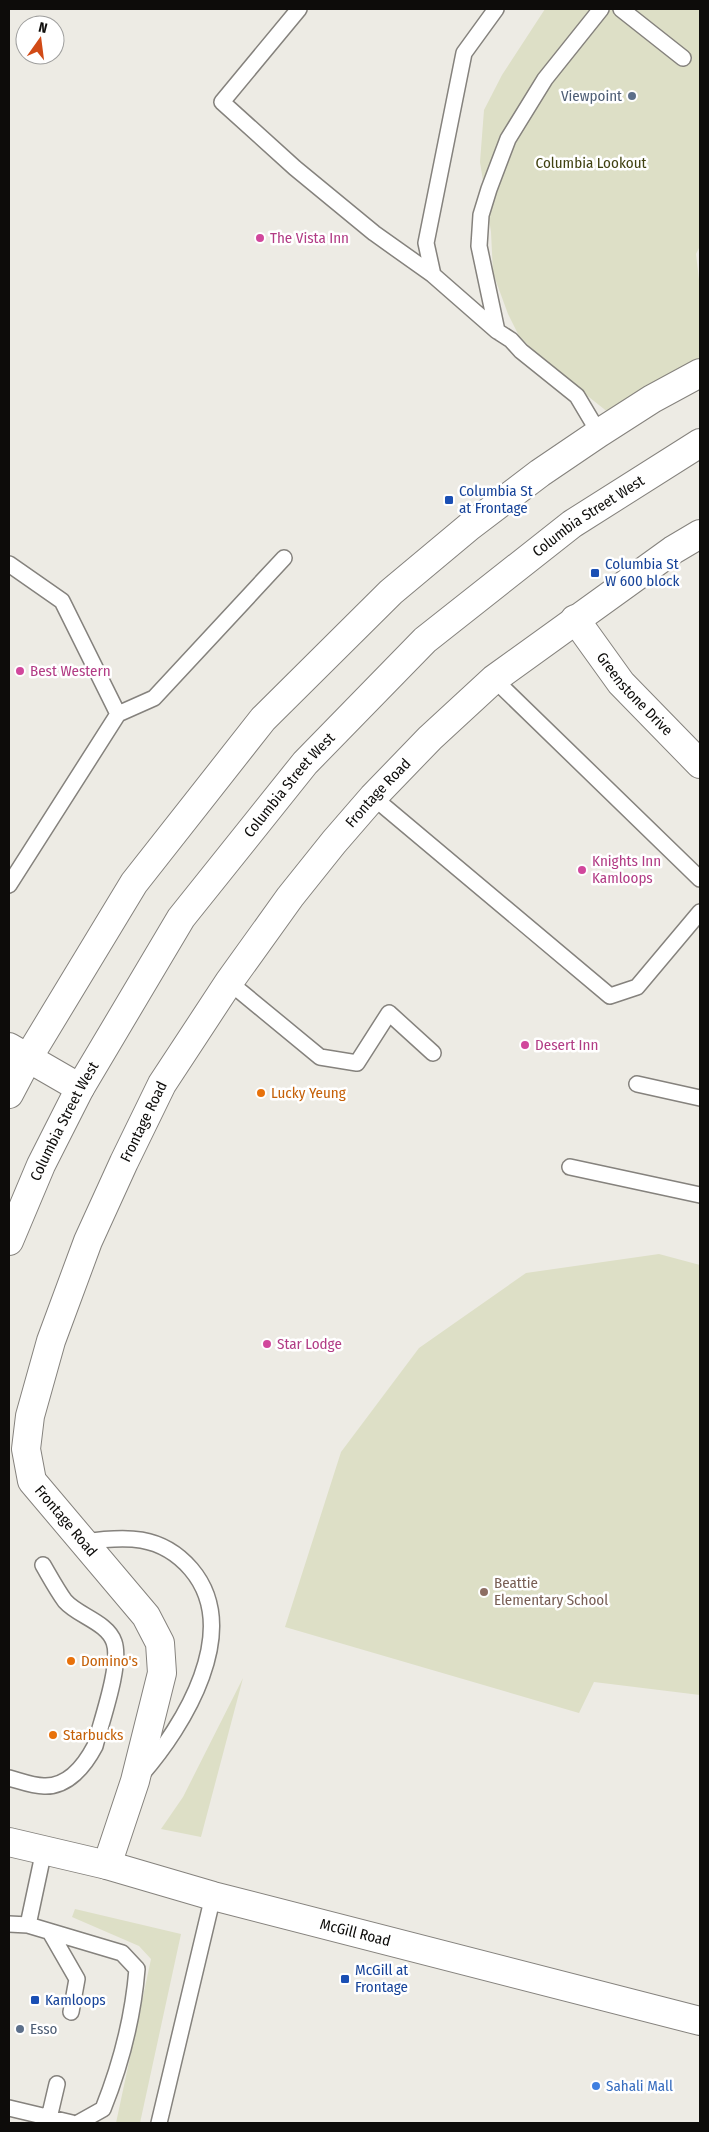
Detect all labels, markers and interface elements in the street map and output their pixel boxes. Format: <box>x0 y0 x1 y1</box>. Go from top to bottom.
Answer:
north arrow <box>15 15 65 65</box>
text: N <box>37 19 49 37</box>
place label: Viewpoint <box>561 87 622 105</box>
marker: Viewpoint <box>626 90 638 102</box>
park label: Columbia Lookout <box>536 154 646 172</box>
place label: The Vista Inn <box>270 229 349 247</box>
marker: The Vista Inn <box>254 232 266 244</box>
street label: Columbia Street West <box>529 472 648 561</box>
place label: Columbia St at Frontage <box>459 482 533 517</box>
marker: Columbia St at Frontage <box>443 494 455 506</box>
place label: Columbia St W 600 block <box>605 555 680 590</box>
marker: Columbia St W 600 block <box>589 567 601 579</box>
street label: Greenstone Drive <box>593 649 676 739</box>
place label: Best Western <box>30 662 111 680</box>
marker: Best Western <box>14 665 26 677</box>
street label: Columbia Street West <box>240 729 339 841</box>
street label: Frontage Road <box>342 755 414 831</box>
place label: Knights Inn Kamloops <box>592 852 661 887</box>
marker: Knights Inn Kamloops <box>576 864 588 876</box>
place label: Desert Inn <box>535 1036 598 1054</box>
marker: Desert Inn <box>519 1039 531 1051</box>
street label: Columbia Street West <box>26 1058 103 1183</box>
street label: Frontage Road <box>116 1078 171 1165</box>
place label: Lucky Yeung <box>271 1084 346 1102</box>
marker: Lucky Yeung <box>255 1087 267 1099</box>
place label: Star Lodge <box>277 1335 342 1353</box>
marker: Star Lodge <box>261 1338 273 1350</box>
street label: Frontage Road <box>31 1482 101 1560</box>
place label: Beattie Elementary School <box>494 1574 608 1609</box>
marker: Beattie Elementary School <box>478 1586 490 1598</box>
place label: Domino's <box>81 1652 138 1670</box>
marker: Domino's <box>65 1655 77 1667</box>
place label: Starbucks <box>63 1726 123 1744</box>
marker: Starbucks <box>47 1729 59 1741</box>
street label: McGill Road <box>318 1915 392 1950</box>
place label: McGill at Frontage <box>355 1961 408 1996</box>
marker: McGill at Frontage <box>339 1973 351 1985</box>
place label: Kamloops <box>45 1991 106 2009</box>
marker: Kamloops <box>29 1994 41 2006</box>
place label: Esso <box>30 2020 58 2038</box>
marker: Esso <box>14 2023 26 2035</box>
place label: Sahali Mall <box>606 2077 673 2095</box>
marker: Sahali Mall <box>590 2080 602 2092</box>

